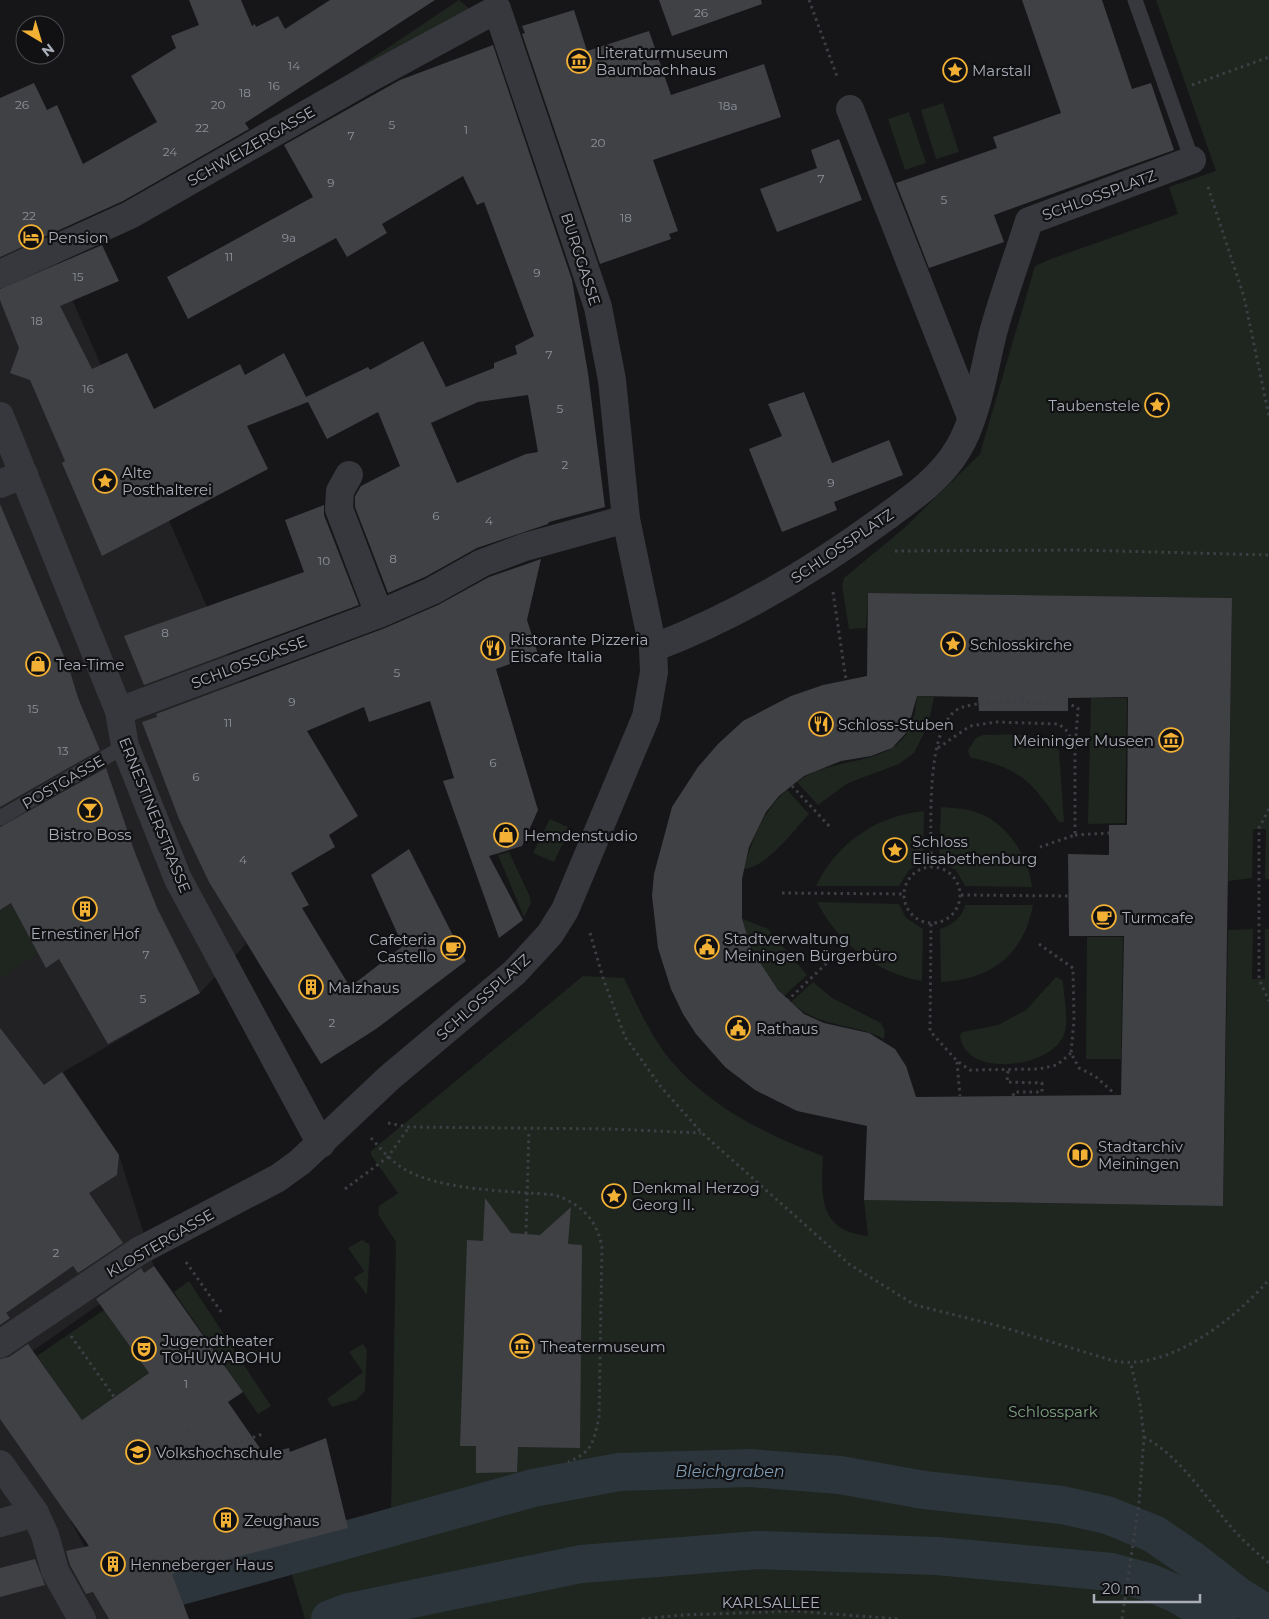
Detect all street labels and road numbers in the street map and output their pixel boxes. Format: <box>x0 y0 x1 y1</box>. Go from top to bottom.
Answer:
street label: SCHWEIZERGASSE <box>184 102 318 190</box>
street label: SCHLOSSPLATZ <box>1039 166 1159 224</box>
street label: BURGGASSE <box>557 210 605 308</box>
street label: SCHLOSSPLATZ <box>787 505 897 587</box>
street label: SCHLOSSGASSE <box>188 631 310 693</box>
street label: ERNESTINERSTRASSE <box>115 734 195 896</box>
street label: POSTGASSE <box>19 751 107 813</box>
street label: SCHLOSSPLATZ <box>432 950 534 1044</box>
street label: KLOSTERGASSE <box>103 1204 217 1282</box>
street label: KARLSALLEE <box>722 1593 820 1612</box>

